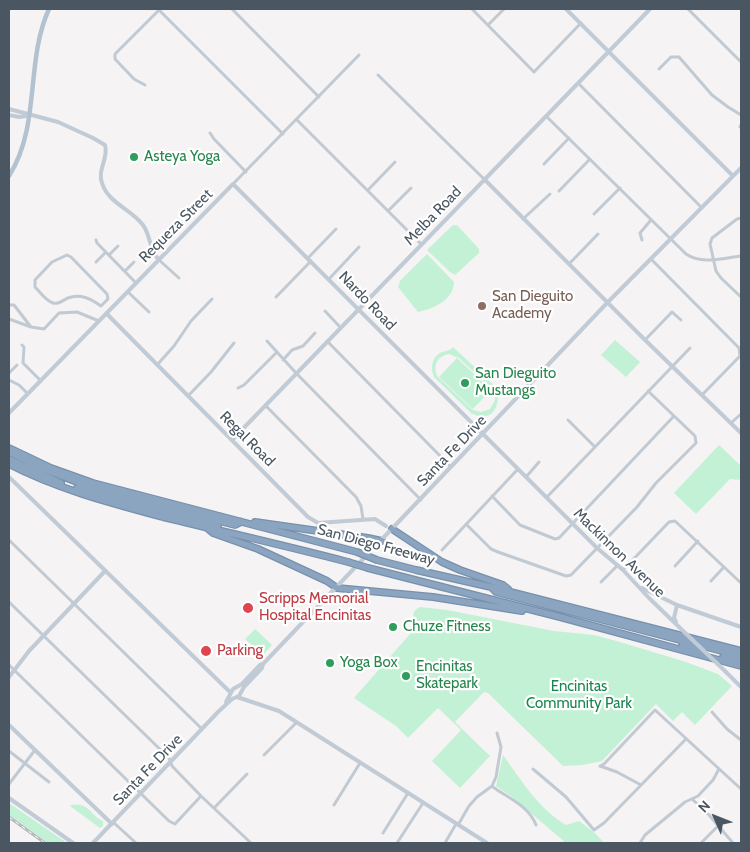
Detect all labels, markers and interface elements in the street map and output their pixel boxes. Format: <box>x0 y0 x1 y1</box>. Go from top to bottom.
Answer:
place label: Asteya Yoga <box>144 148 220 166</box>
marker: Asteya Yoga <box>128 151 140 163</box>
street label: Melba Road <box>401 183 465 249</box>
street label: Requeza Street <box>136 186 216 266</box>
street label: Nardo Road <box>335 268 399 334</box>
place label: San Dieguito Academy <box>492 288 573 323</box>
marker: San Dieguito Academy <box>476 300 488 312</box>
place label: San Dieguito Mustangs <box>475 365 556 400</box>
marker: San Dieguito Mustangs <box>459 377 471 389</box>
street label: Regal Road <box>216 408 278 470</box>
street label: Santa Fe Drive <box>414 412 490 490</box>
street label: Mackinnon Avenue <box>569 505 669 601</box>
street label: San Diego Freeway <box>315 521 437 569</box>
place label: Scripps Memorial Hospital Encinitas <box>259 590 371 625</box>
marker: Scripps Memorial Hospital Encinitas <box>241 601 255 615</box>
place label: Chuze Fitness <box>403 618 491 636</box>
marker: Chuze Fitness <box>387 621 399 633</box>
place label: Parking <box>217 642 263 660</box>
marker: Parking <box>199 644 213 658</box>
place label: Yoga Box <box>340 654 398 672</box>
marker: Yoga Box <box>324 657 336 669</box>
place label: Encinitas Skatepark <box>416 658 478 693</box>
marker: Encinitas Skatepark <box>400 670 412 682</box>
park label: Encinitas Community Park <box>526 678 632 713</box>
street label: Santa Fe Drive <box>110 731 186 809</box>
north arrow <box>690 792 740 842</box>
text: N <box>694 797 714 816</box>

